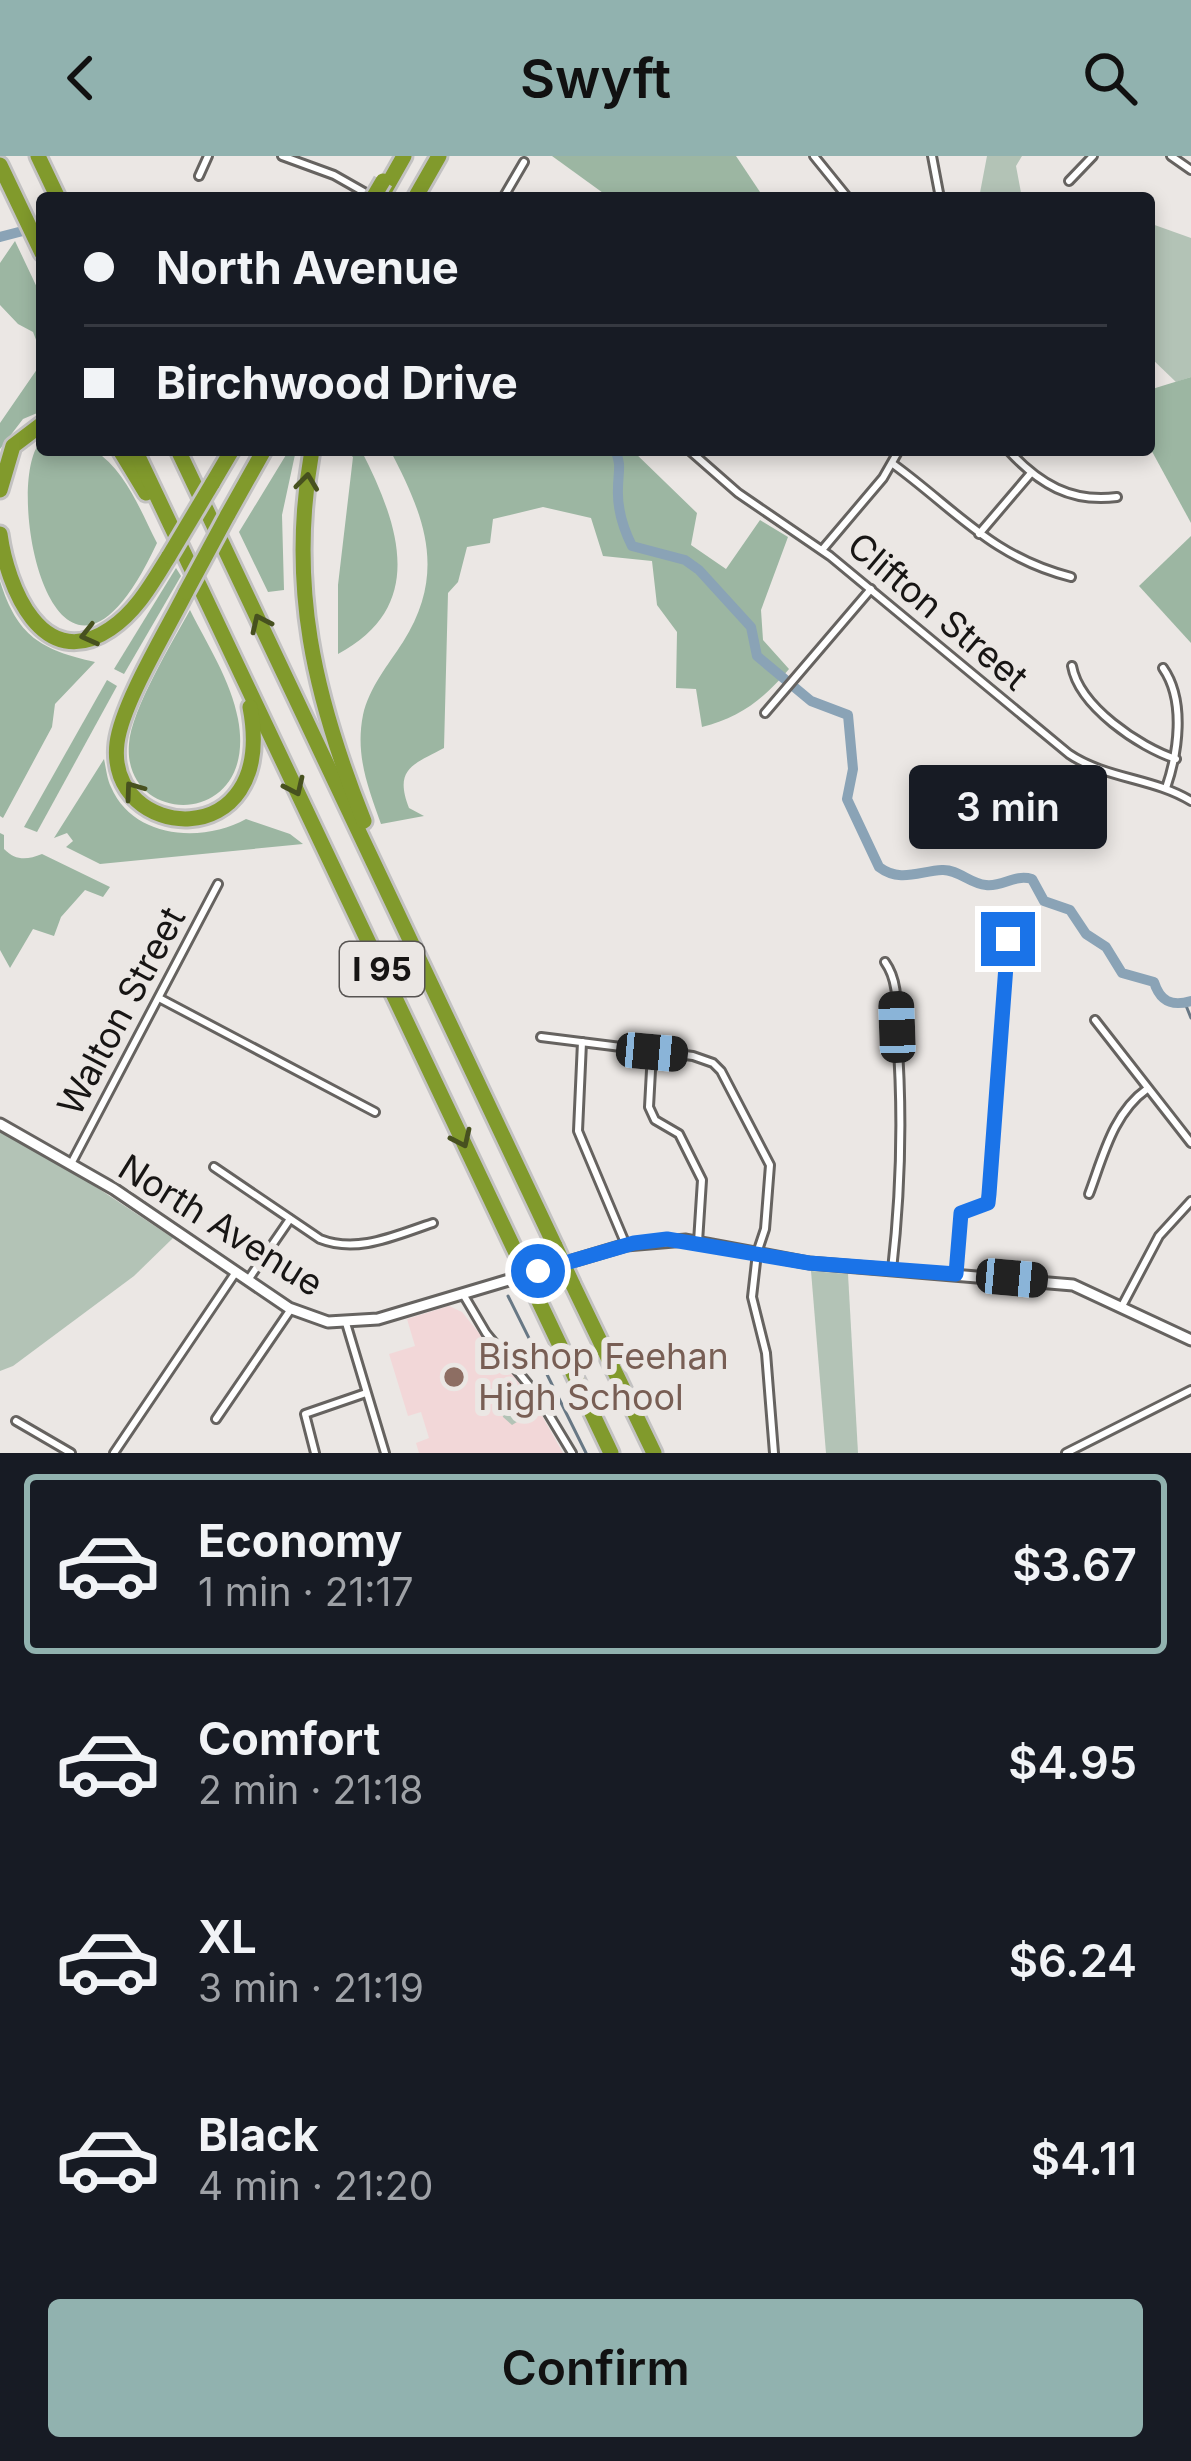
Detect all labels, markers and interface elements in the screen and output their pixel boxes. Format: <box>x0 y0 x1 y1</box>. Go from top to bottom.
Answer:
icon: back <box>48 45 114 111</box>
icon: search <box>1077 45 1143 111</box>
text: Swyft <box>520 46 671 111</box>
text: North Avenue <box>156 240 459 295</box>
text: Birchwood Drive <box>156 355 518 410</box>
one-way arrow <box>293 472 319 492</box>
street label: Clifton Street <box>839 523 1037 699</box>
one-way arrow <box>251 614 274 635</box>
one-way arrow <box>79 621 100 646</box>
callout: 3 min <box>909 765 1107 849</box>
one-way arrow <box>281 775 304 796</box>
one-way arrow <box>125 781 147 803</box>
text: 3 min <box>956 783 1060 830</box>
street label: Walton Street <box>48 899 194 1122</box>
route end <box>981 912 1035 966</box>
road number: I 95 <box>340 942 424 996</box>
car <box>878 990 916 1064</box>
car <box>615 1031 689 1073</box>
one-way arrow <box>448 1127 471 1148</box>
street label: North Avenue <box>111 1145 331 1305</box>
route start <box>511 1244 565 1298</box>
car <box>975 1257 1049 1299</box>
place label: Bishop Feehan High School <box>478 1334 729 1419</box>
marker: Bishop Feehan High School <box>441 1364 467 1390</box>
icon: car <box>54 1510 162 1618</box>
text: Economy <box>198 1513 402 1568</box>
text: $3.67 <box>1012 1537 1137 1592</box>
text: 1 min · 21:17 <box>198 1568 413 1615</box>
icon: car <box>54 1708 162 1816</box>
text: Comfort <box>198 1711 380 1766</box>
text: $4.95 <box>1008 1735 1137 1790</box>
text: 2 min · 21:18 <box>198 1766 423 1813</box>
icon: car <box>54 1906 162 2014</box>
text: XL <box>198 1909 257 1964</box>
text: $6.24 <box>1009 1933 1137 1988</box>
text: 3 min · 21:19 <box>198 1964 424 2011</box>
icon: car <box>54 2104 162 2212</box>
text: Black <box>198 2107 319 2162</box>
text: $4.11 <box>1031 2131 1137 2186</box>
text: 4 min · 21:20 <box>198 2162 433 2209</box>
button: Confirm <box>48 2299 1143 2437</box>

